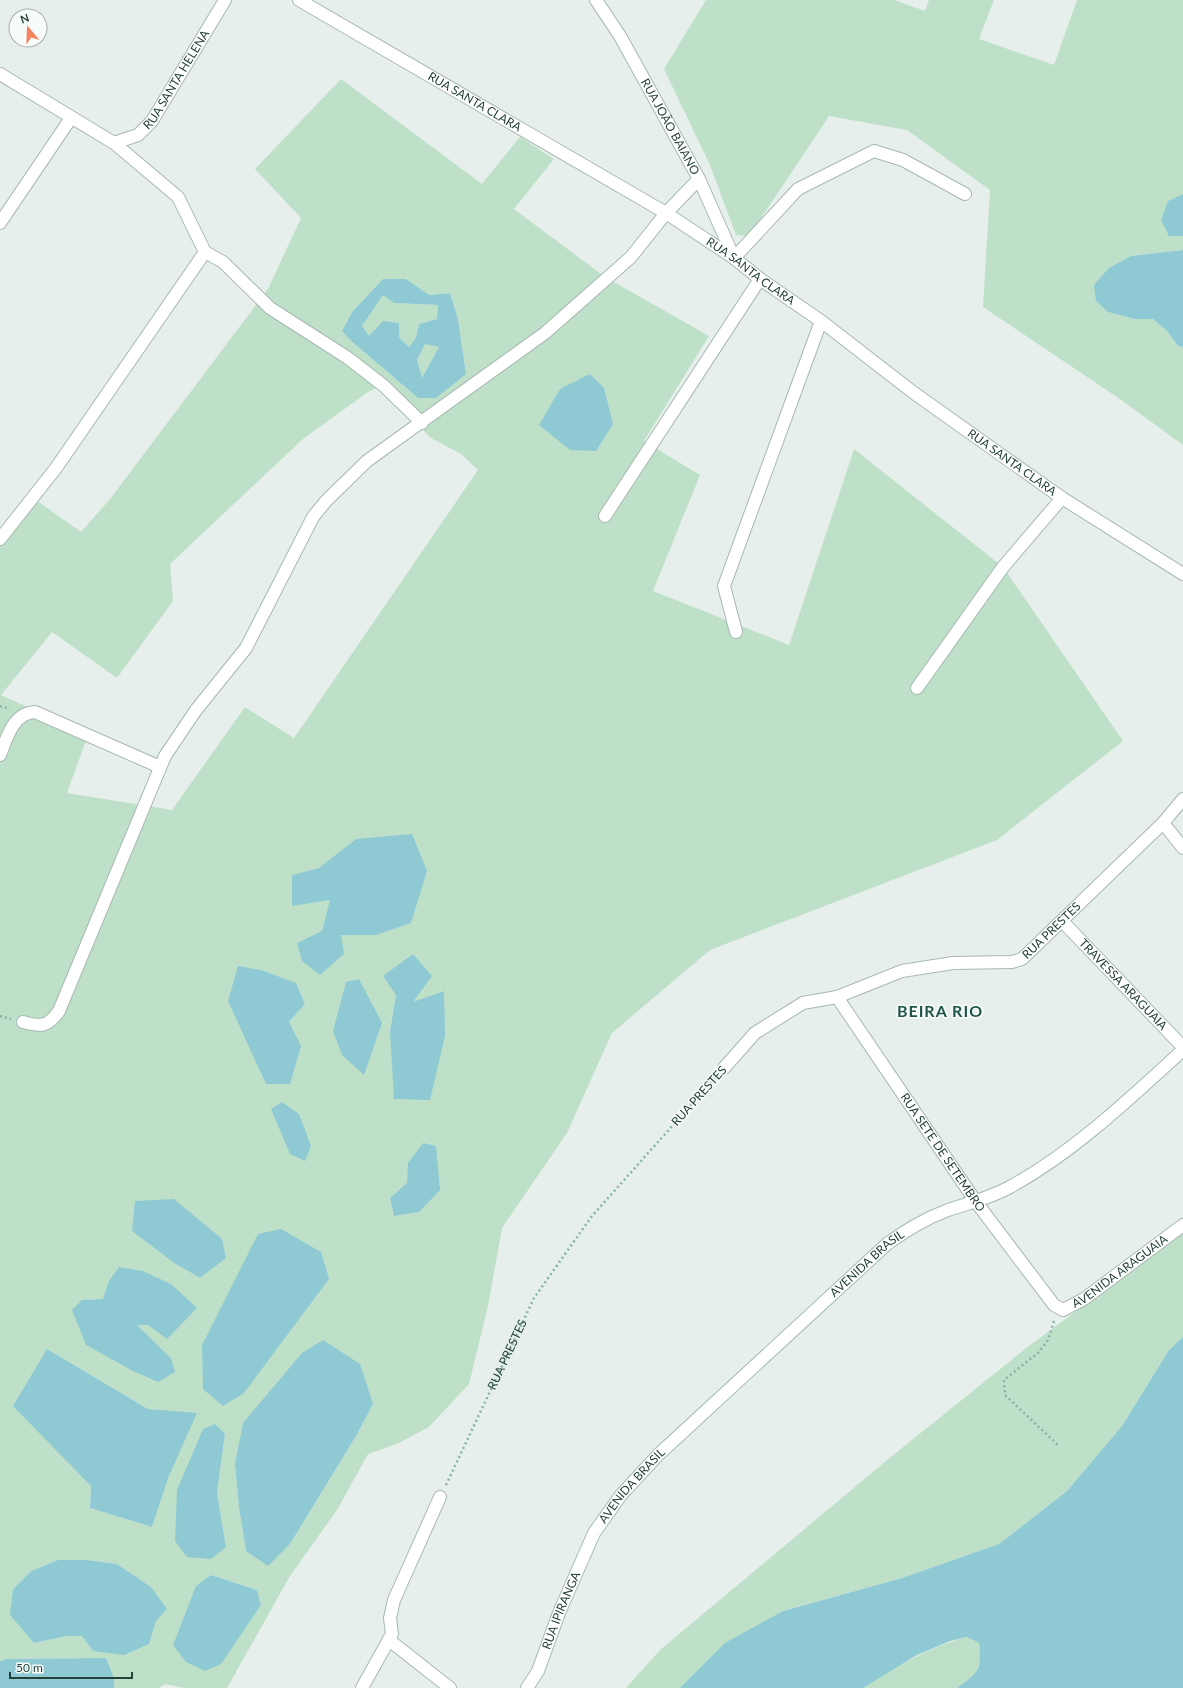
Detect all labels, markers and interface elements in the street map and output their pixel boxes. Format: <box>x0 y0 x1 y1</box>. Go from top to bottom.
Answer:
north arrow <box>8 8 48 48</box>
text: N <box>18 11 31 26</box>
street label: RUA SANTA HELENA <box>140 26 213 132</box>
street label: RUA SANTA CLARA <box>425 68 525 135</box>
street label: RUA JOÃO BAIANO <box>638 76 703 178</box>
street label: RUA SANTA CLARA <box>704 234 799 308</box>
street label: RUA SANTA CLARA <box>965 425 1060 499</box>
street label: RUA PRESTES <box>1019 898 1084 962</box>
street label: TRAVESSA ARAGUAIA <box>1076 935 1171 1034</box>
district label: BEIRA RIO <box>897 1001 983 1020</box>
street label: RUA PRESTES <box>668 1063 729 1129</box>
street label: RUA SETE DE SETEMBRO <box>897 1090 989 1215</box>
street label: AVENIDA BRASIL <box>827 1226 907 1300</box>
street label: AVENIDA ARAGUAIA <box>1069 1231 1171 1311</box>
street label: RUA PRESTES <box>484 1317 530 1392</box>
street label: AVENIDA BRASIL <box>595 1445 668 1526</box>
street label: RUA IPIRANGA <box>538 1568 584 1651</box>
scale bar <box>10 1654 132 1680</box>
text: 50 m <box>16 1660 43 1675</box>

